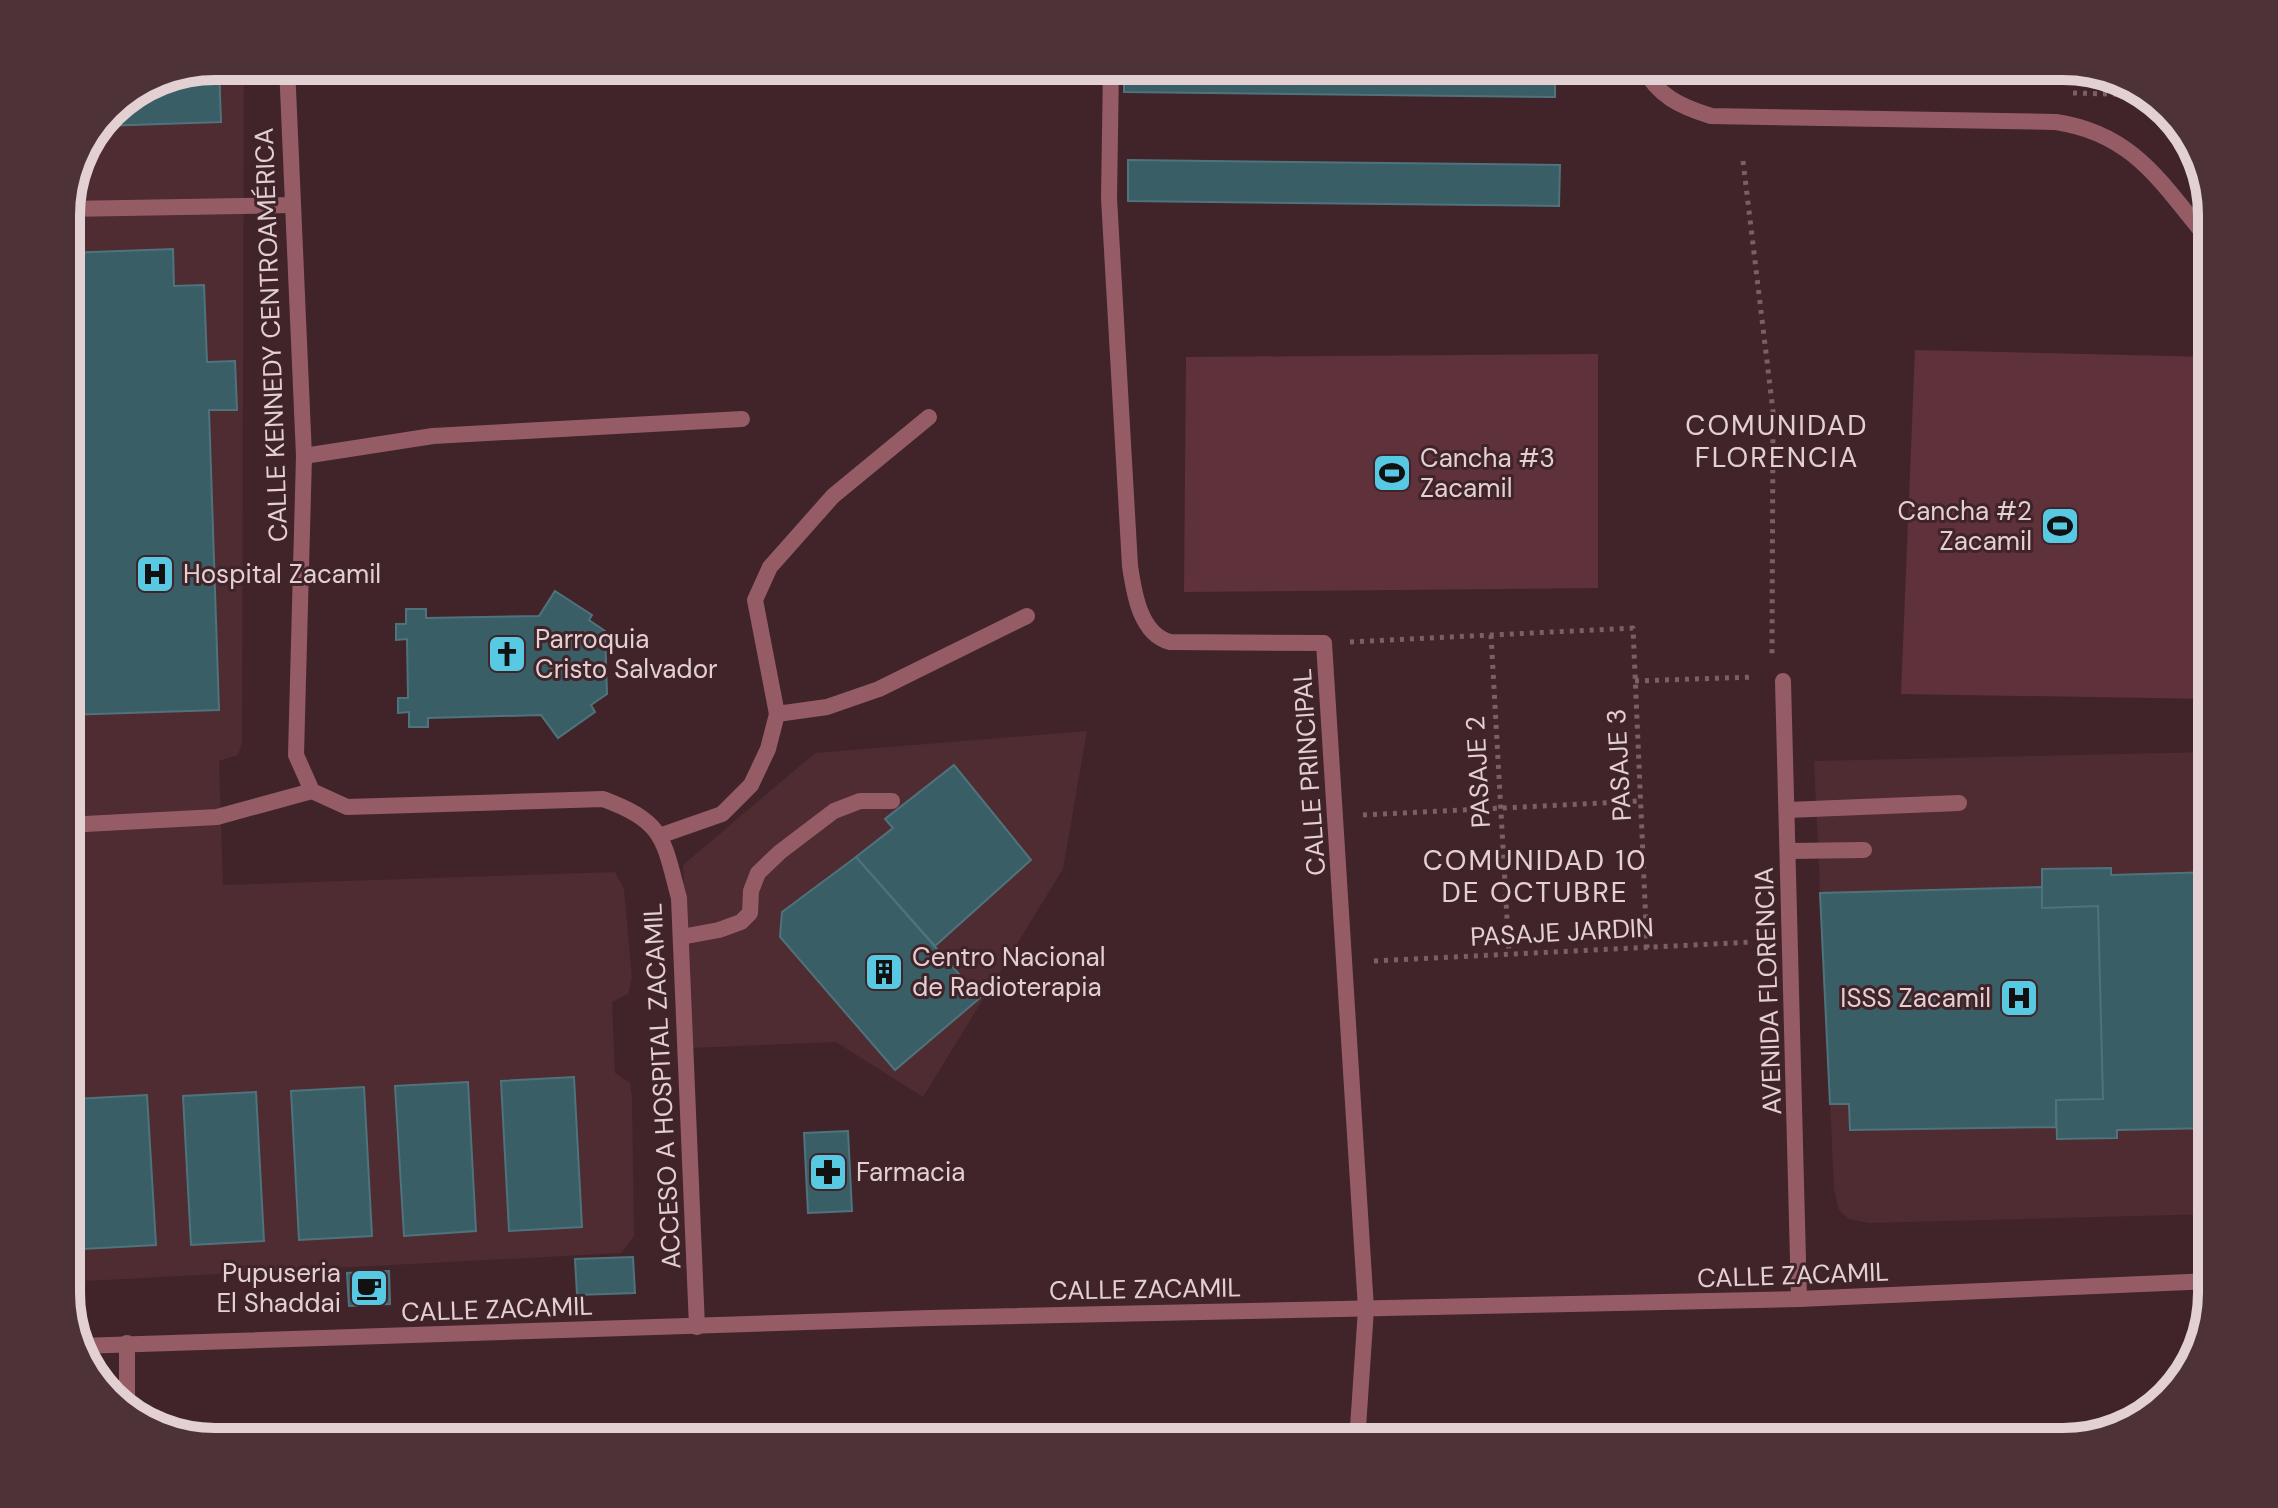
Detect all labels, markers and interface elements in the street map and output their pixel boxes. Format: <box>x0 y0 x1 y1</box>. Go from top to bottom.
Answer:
street label: CALLE KENNEDY CENTROAMÉRICA <box>247 127 295 543</box>
district label: COMUNIDAD FLORENCIA <box>1685 407 1869 476</box>
place label: Cancha #3 Zacamil <box>1420 441 1555 505</box>
sports icon: Cancha #3 Zacamil <box>1371 452 1413 494</box>
place label: Cancha #2 Zacamil <box>1898 494 2032 558</box>
sports icon: Cancha #2 Zacamil <box>2039 505 2081 547</box>
hospital icon: Hospital Zacamil <box>134 553 176 595</box>
place label: Hospital Zacamil <box>183 557 381 591</box>
place label: Parroquia Cristo Salvador <box>535 622 718 686</box>
church icon: Parroquia Cristo Salvador <box>486 633 528 675</box>
street label: CALLE PRINCIPAL <box>1285 667 1333 877</box>
street label: PASAJE 3 <box>1599 708 1639 822</box>
street label: PASAJE 2 <box>1458 715 1498 829</box>
district label: COMUNIDAD 10 DE OCTUBRE <box>1423 842 1647 911</box>
street label: AVENIDA FLORENCIA <box>1747 867 1789 1115</box>
street label: ACCESO A HOSPITAL ZACAMIL <box>635 902 689 1270</box>
street label: PASAJE JARDIN <box>1469 910 1655 954</box>
place label: Centro Nacional de Radioterapia <box>912 940 1106 1004</box>
building icon: Centro Nacional de Radioterapia <box>863 951 905 993</box>
hospital icon: ISSS Zacamil <box>1998 977 2040 1019</box>
place label: ISSS Zacamil <box>1840 981 1991 1015</box>
pharmacy icon: Farmacia <box>807 1151 849 1193</box>
place label: Farmacia <box>856 1155 965 1189</box>
street label: CALLE ZACAMIL <box>1697 1255 1889 1295</box>
place label: Pupuseria El Shaddai <box>216 1256 341 1320</box>
cafe icon: Pupuseria El Shaddai <box>348 1267 390 1309</box>
street label: CALLE ZACAMIL <box>1049 1270 1241 1308</box>
street label: CALLE ZACAMIL <box>401 1289 593 1329</box>

